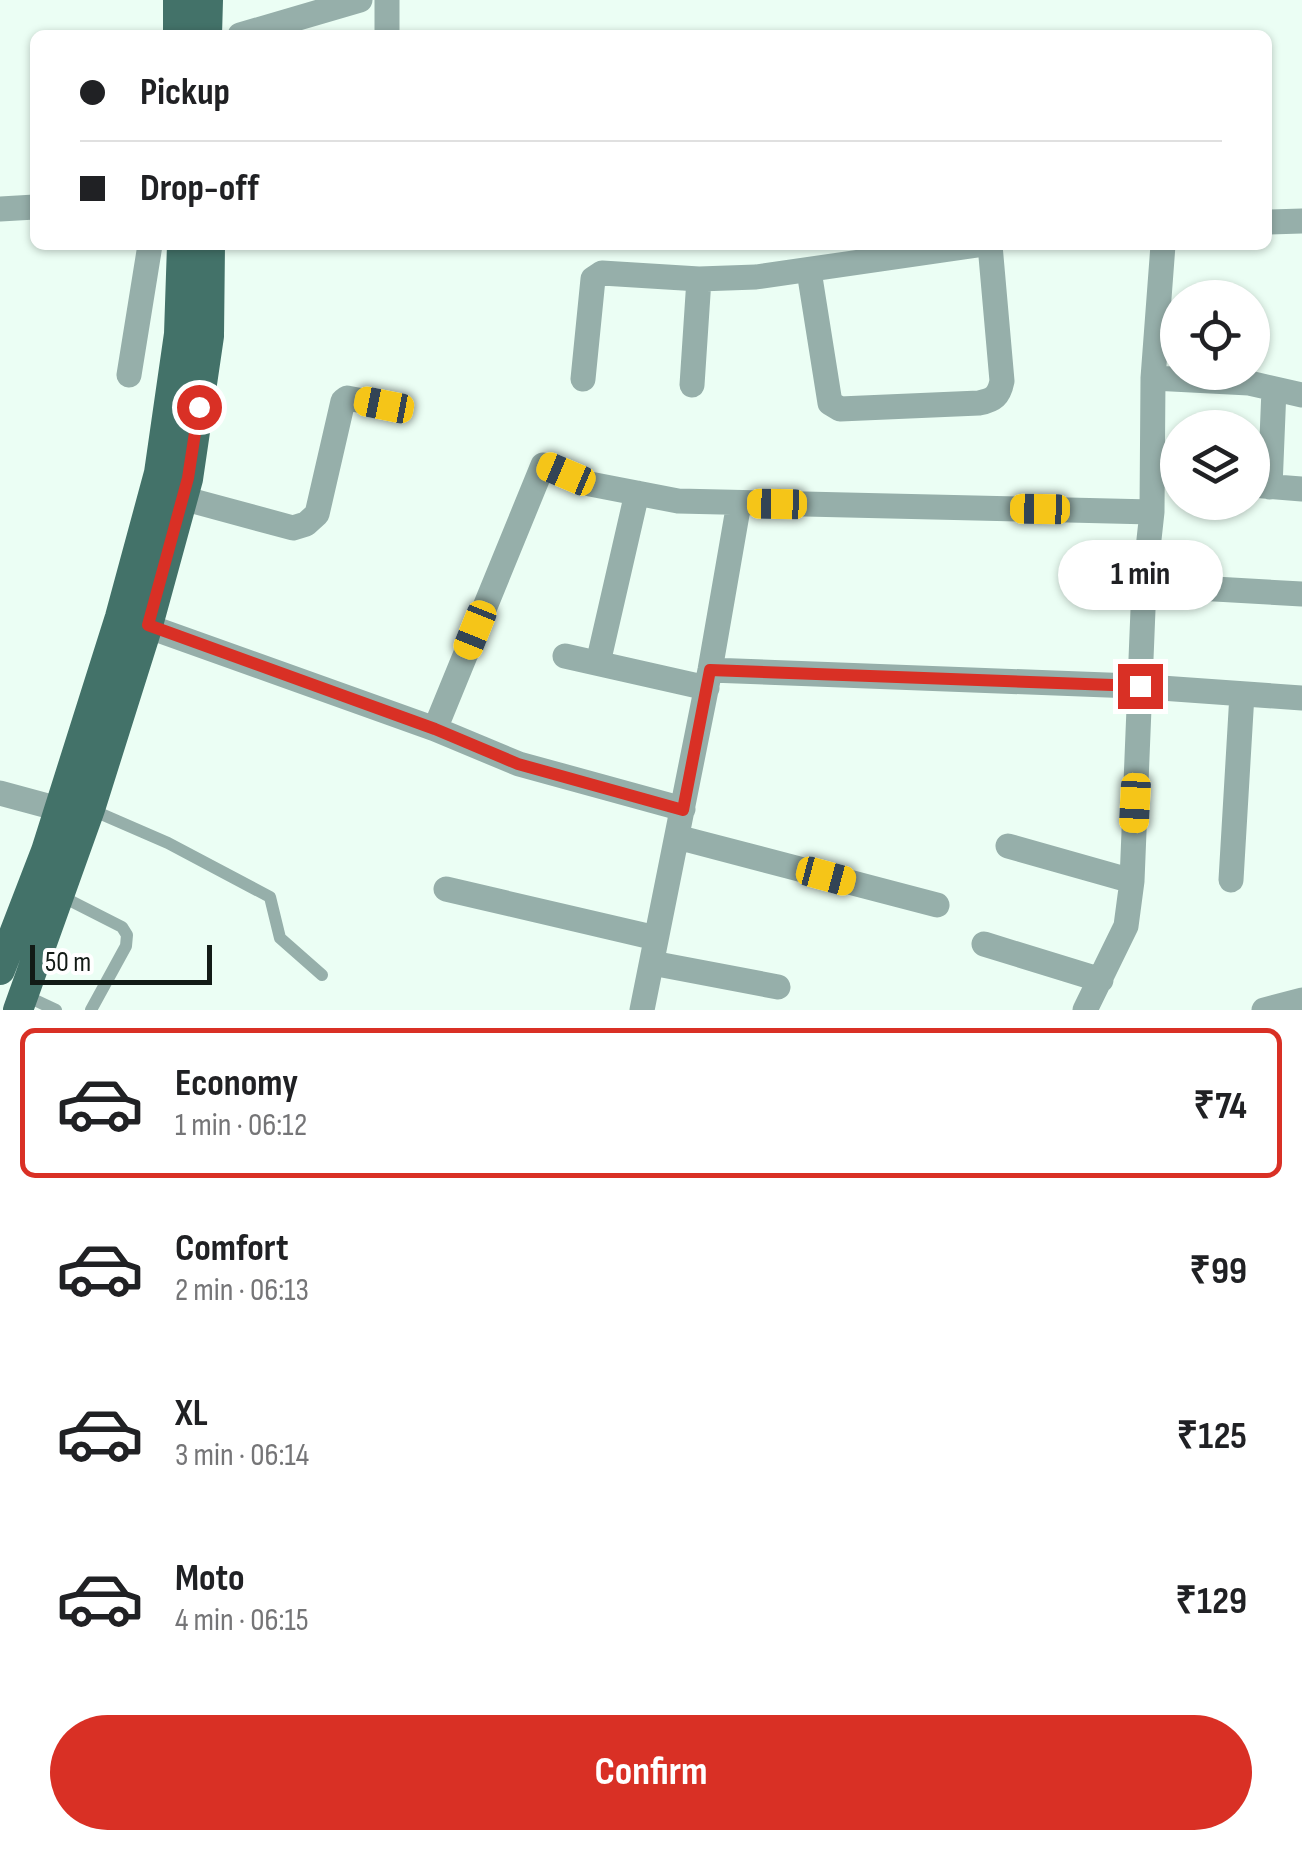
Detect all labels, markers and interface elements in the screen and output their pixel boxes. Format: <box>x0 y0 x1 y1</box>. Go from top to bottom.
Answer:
text: Pickup <box>140 70 230 115</box>
text: Drop-off <box>140 166 259 211</box>
map controls <box>1160 280 1270 520</box>
button: locate <box>1160 280 1270 390</box>
route start <box>177 385 222 430</box>
car <box>352 385 416 425</box>
button: layers <box>1160 410 1270 520</box>
car <box>533 448 599 500</box>
car <box>747 488 807 520</box>
car <box>1010 493 1070 525</box>
callout: 1 min <box>1058 541 1222 611</box>
text: 1 min <box>1111 555 1170 594</box>
car <box>450 597 500 663</box>
route end <box>1118 664 1163 709</box>
car <box>1118 772 1152 834</box>
car <box>793 854 859 898</box>
scale bar <box>30 940 212 984</box>
text: 50 m <box>45 946 91 979</box>
icon: car <box>55 1058 145 1148</box>
text: Economy <box>175 1061 298 1106</box>
text: ₹74 <box>1193 1084 1247 1129</box>
text: 1 min · 06:12 <box>175 1106 307 1145</box>
icon: car <box>55 1223 145 1313</box>
text: Comfort <box>175 1226 289 1271</box>
text: ₹99 <box>1189 1249 1247 1294</box>
text: 2 min · 06:13 <box>175 1271 309 1310</box>
icon: car <box>55 1388 145 1478</box>
text: XL <box>175 1391 208 1436</box>
text: ₹125 <box>1177 1414 1247 1459</box>
text: 3 min · 06:14 <box>175 1436 309 1475</box>
icon: car <box>55 1553 145 1643</box>
text: Moto <box>175 1556 245 1601</box>
text: ₹129 <box>1175 1579 1247 1624</box>
text: 4 min · 06:15 <box>175 1601 309 1640</box>
button: Confirm <box>50 1715 1252 1830</box>

